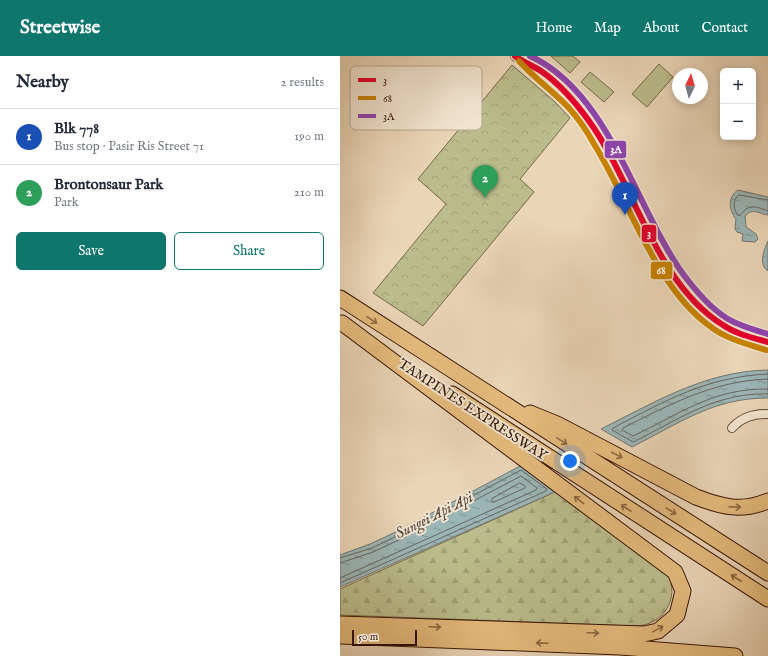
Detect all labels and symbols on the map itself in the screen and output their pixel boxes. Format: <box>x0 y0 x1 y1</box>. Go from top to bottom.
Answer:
legend <box>350 66 482 130</box>
north arrow <box>672 68 708 104</box>
text: 3 <box>383 74 387 88</box>
text: 68 <box>383 92 392 106</box>
text: 3A <box>383 110 395 124</box>
line badge: 3A <box>604 140 627 159</box>
text: 3A <box>610 143 622 157</box>
pin: 2 <box>472 165 498 198</box>
pin: 1 <box>612 182 638 215</box>
line badge: 3 <box>641 224 657 243</box>
text: 3 <box>647 227 651 241</box>
line badge: 68 <box>650 261 673 280</box>
text: 68 <box>657 264 665 278</box>
one-way arrow <box>367 315 378 324</box>
street label: TAMPINES EXPRESSWAY <box>395 355 552 466</box>
one-way arrow <box>556 438 568 446</box>
your location <box>560 451 580 471</box>
one-way arrow <box>610 452 622 460</box>
water label: Sungei Api Api <box>392 487 478 544</box>
one-way arrow <box>573 495 584 504</box>
one-way arrow <box>620 503 632 511</box>
one-way arrow <box>728 503 741 511</box>
one-way arrow <box>666 507 677 515</box>
one-way arrow <box>730 573 741 582</box>
one-way arrow <box>428 624 441 631</box>
one-way arrow <box>652 625 664 632</box>
scale bar <box>352 628 417 647</box>
one-way arrow <box>586 629 599 637</box>
one-way arrow <box>536 640 549 647</box>

